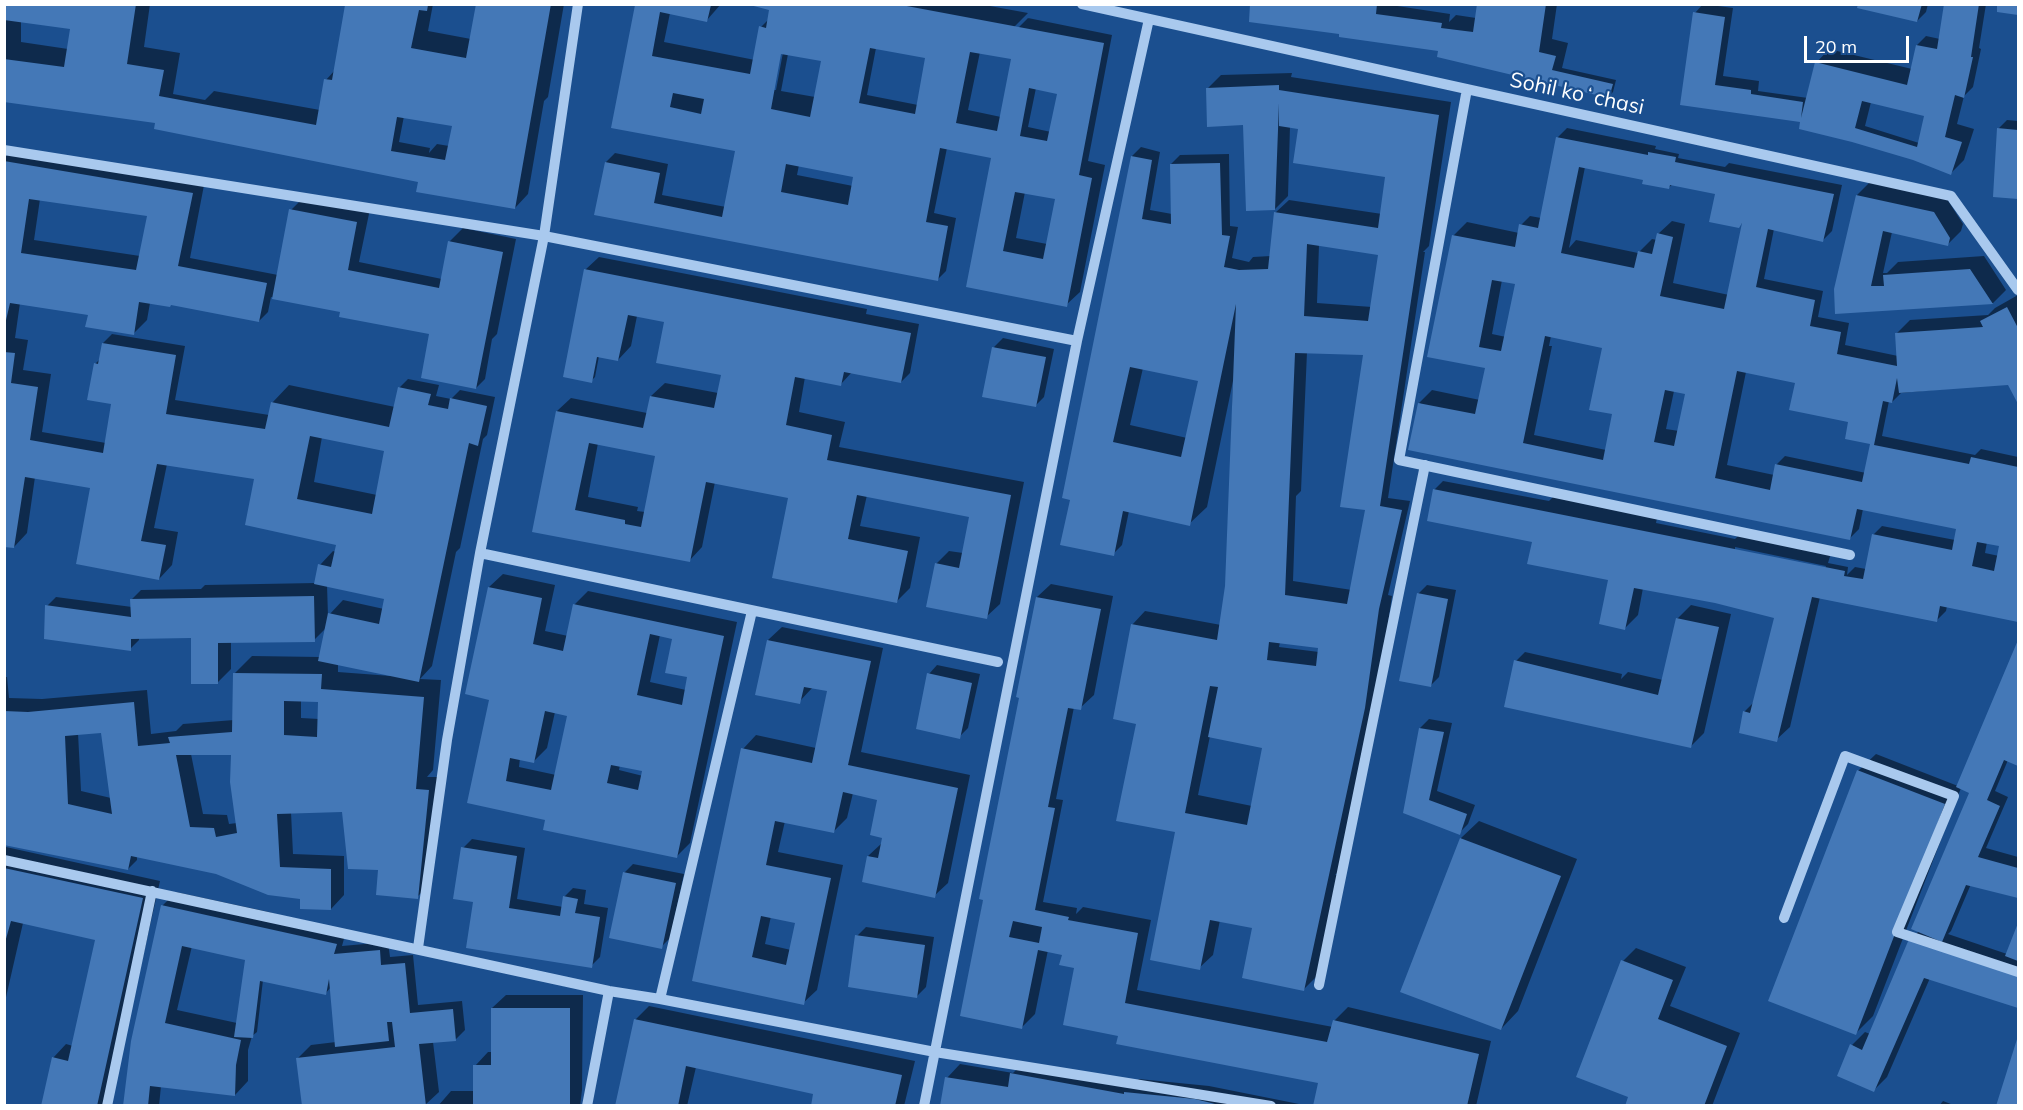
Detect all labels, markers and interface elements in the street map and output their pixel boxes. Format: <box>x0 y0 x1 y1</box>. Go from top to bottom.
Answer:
scale bar <box>1807 24 1912 62</box>
text: 20 m <box>1815 35 1857 58</box>
street label: Sohil koʻchasi <box>1508 67 1646 121</box>

